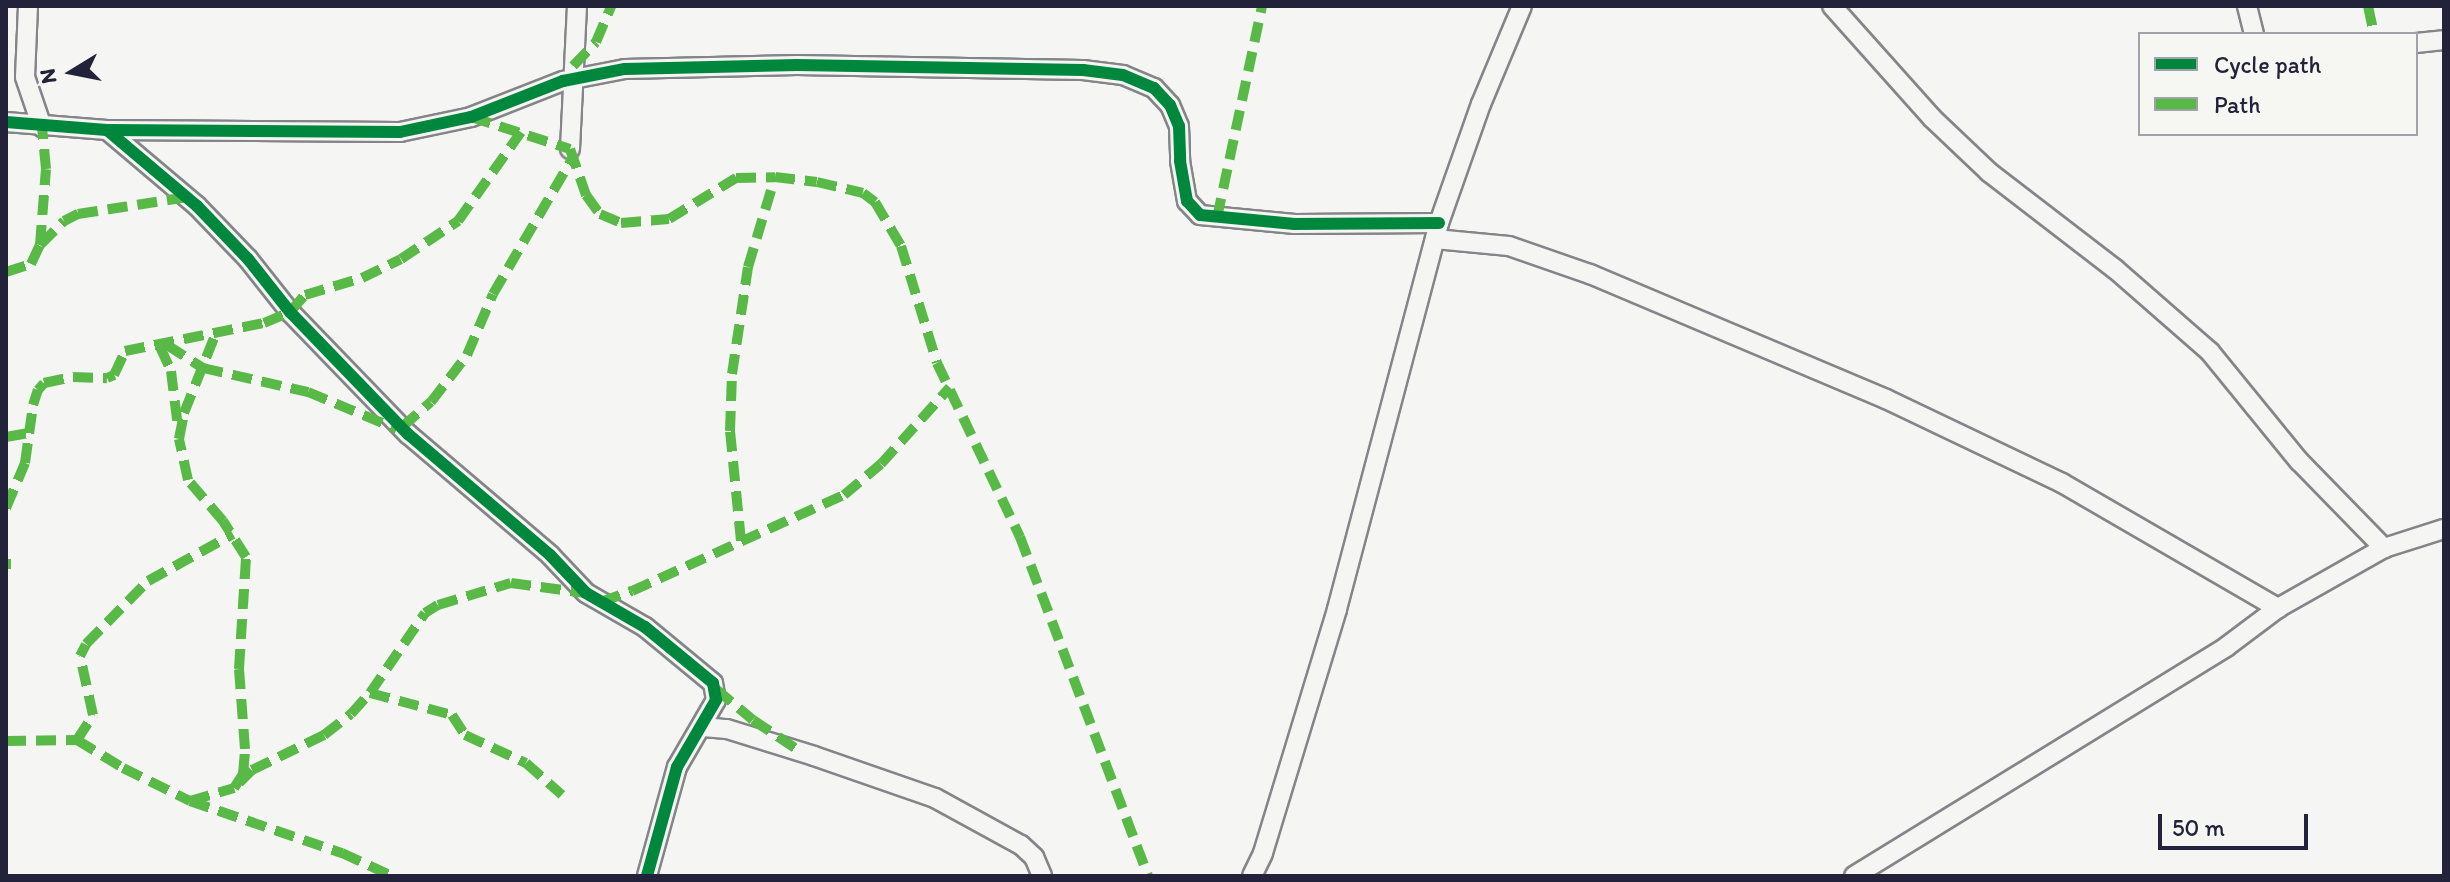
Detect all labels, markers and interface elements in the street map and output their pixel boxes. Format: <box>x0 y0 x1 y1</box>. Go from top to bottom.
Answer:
north arrow <box>32 32 112 112</box>
legend <box>2138 32 2418 136</box>
text: Cycle path <box>2214 50 2321 79</box>
text: N <box>33 67 62 86</box>
text: Path <box>2214 90 2261 119</box>
scale bar <box>2162 798 2312 848</box>
text: 50 m <box>2172 813 2225 842</box>

